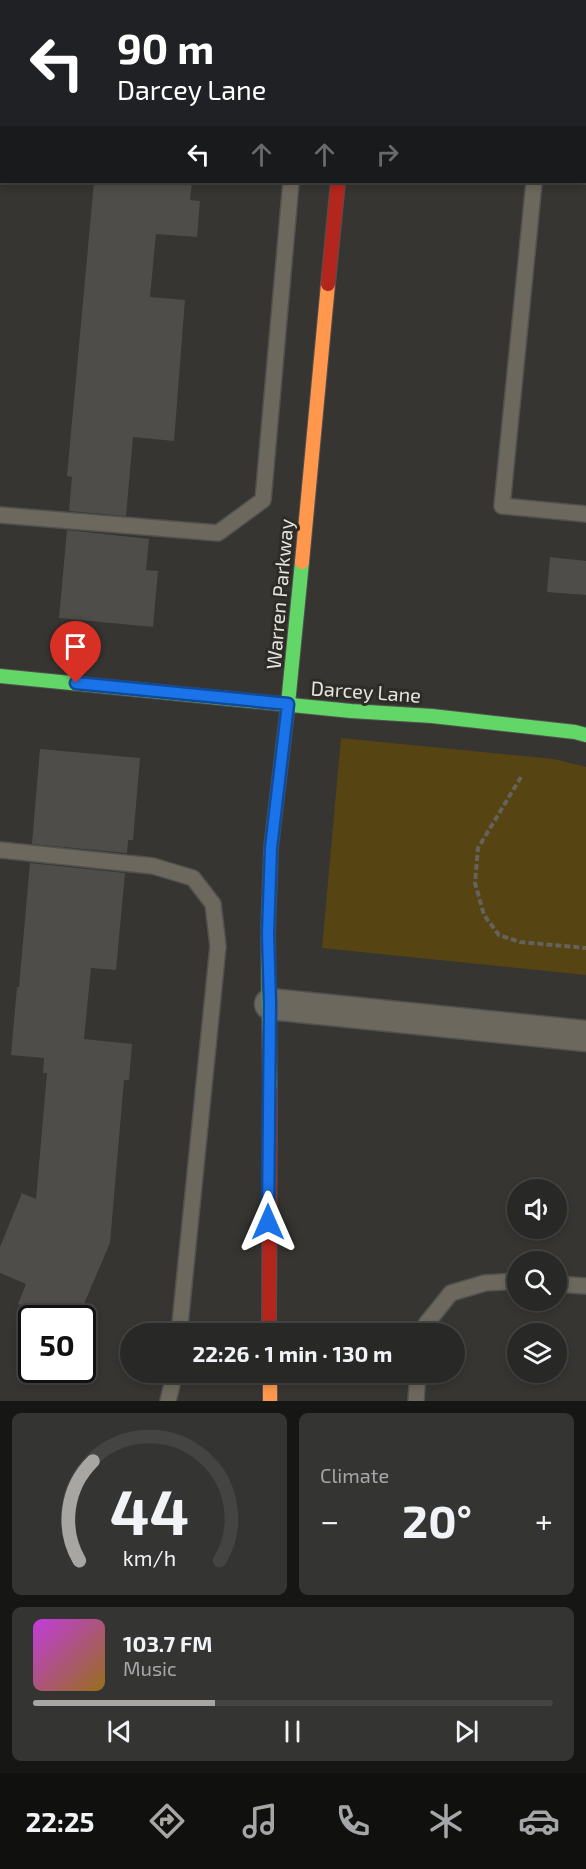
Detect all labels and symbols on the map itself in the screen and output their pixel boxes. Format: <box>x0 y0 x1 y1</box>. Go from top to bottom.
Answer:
street label: Warren Parkway <box>260 517 298 670</box>
pin <box>50 621 101 683</box>
street label: Darcey Lane <box>310 675 422 707</box>
position arrow <box>236 1190 300 1254</box>
speed limit sign: 50 <box>18 1305 96 1383</box>

